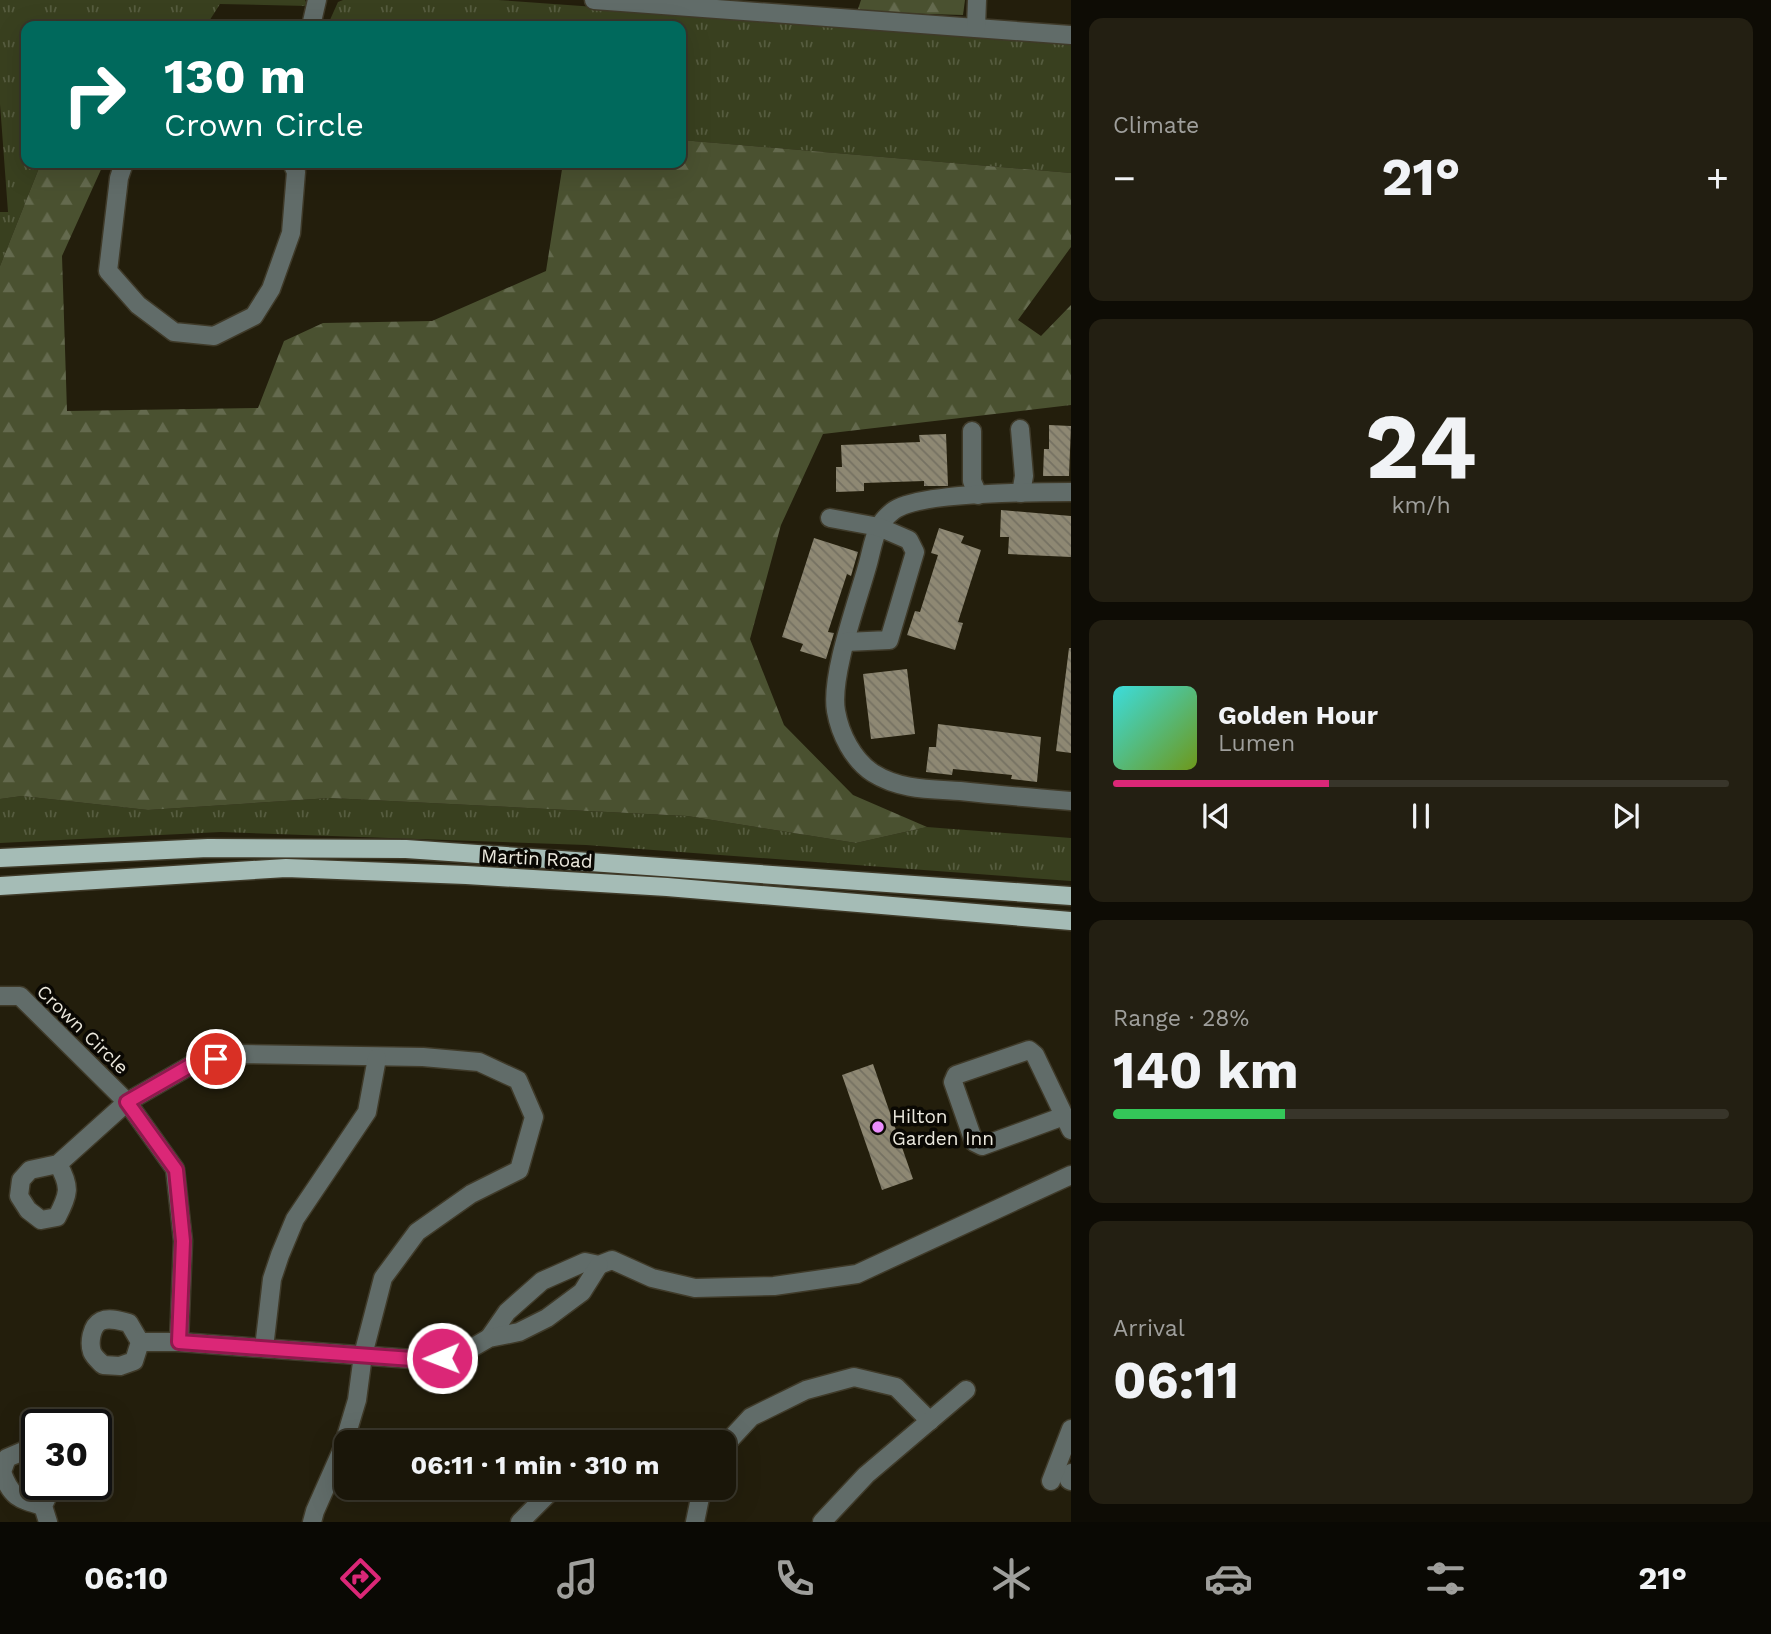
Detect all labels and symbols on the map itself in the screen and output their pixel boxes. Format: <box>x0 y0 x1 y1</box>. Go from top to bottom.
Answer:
street label: Martin Road <box>481 844 593 873</box>
street label: Crown Circle <box>32 980 133 1079</box>
pin <box>186 1029 246 1089</box>
place label: Hilton Garden Inn <box>892 1105 994 1150</box>
marker: Hilton Garden Inn <box>870 1119 886 1135</box>
position arrow <box>405 1321 479 1395</box>
speed limit sign: 30 <box>21 1409 112 1500</box>

